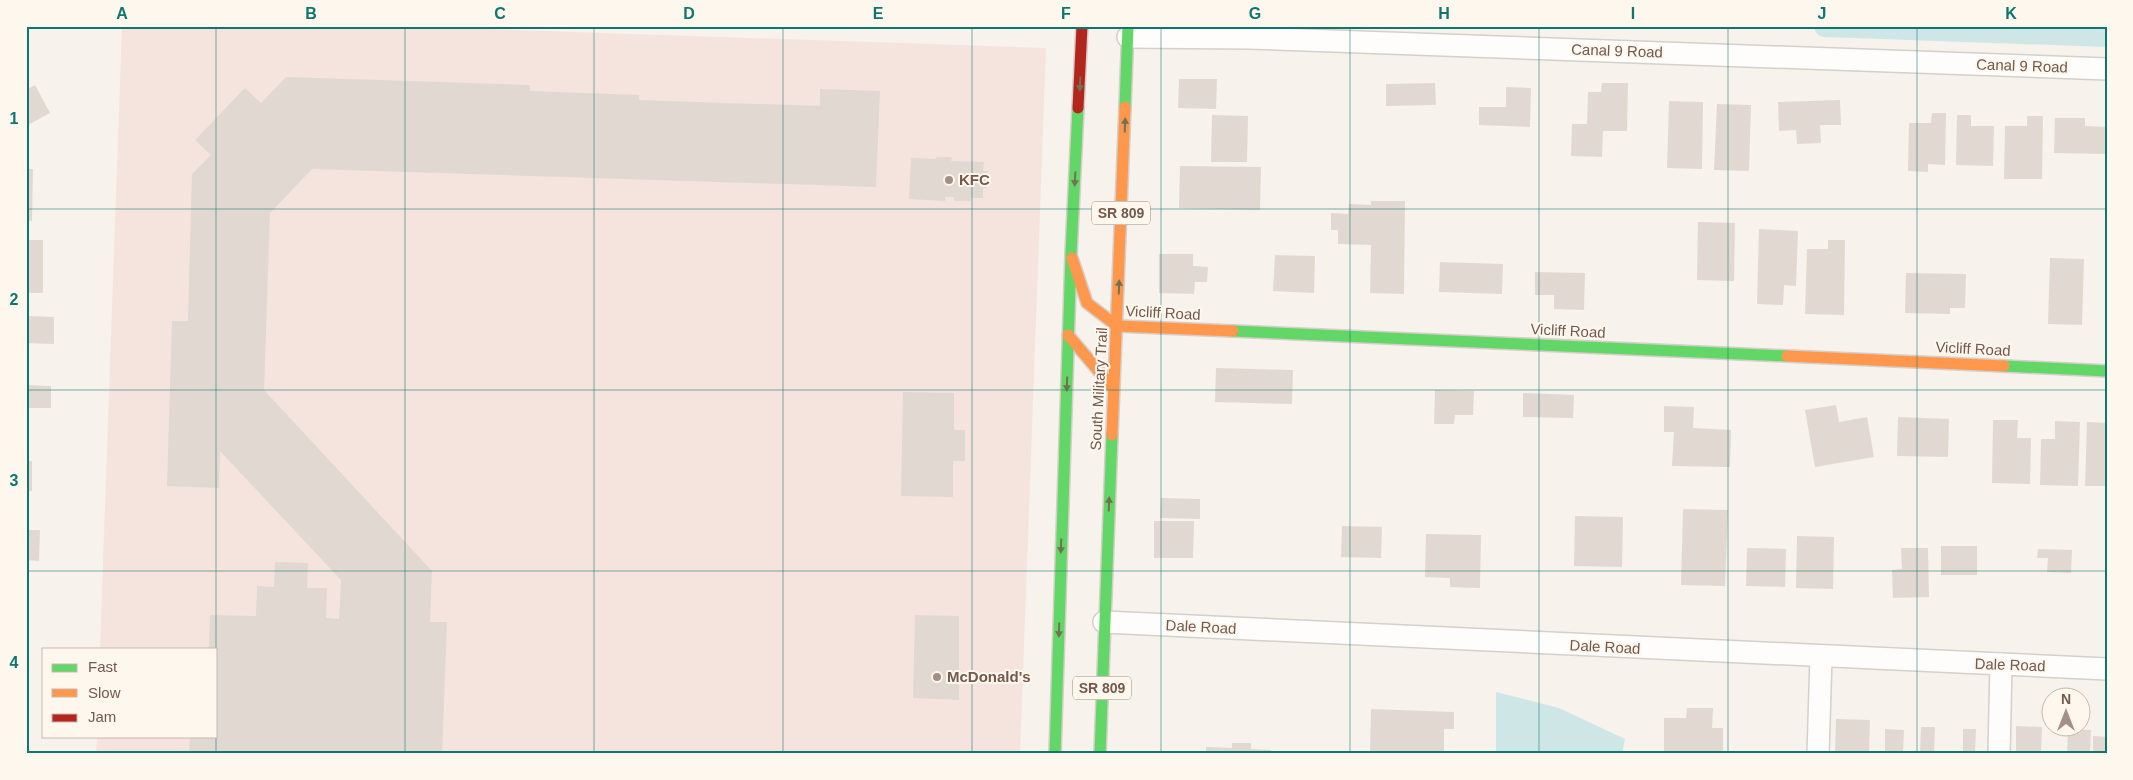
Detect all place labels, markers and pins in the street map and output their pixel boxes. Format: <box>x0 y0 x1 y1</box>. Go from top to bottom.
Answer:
place label: KFC <box>959 171 990 188</box>
marker: KFC <box>943 174 955 186</box>
place label: McDonald's <box>947 668 1031 685</box>
marker: McDonald's <box>931 671 943 683</box>

